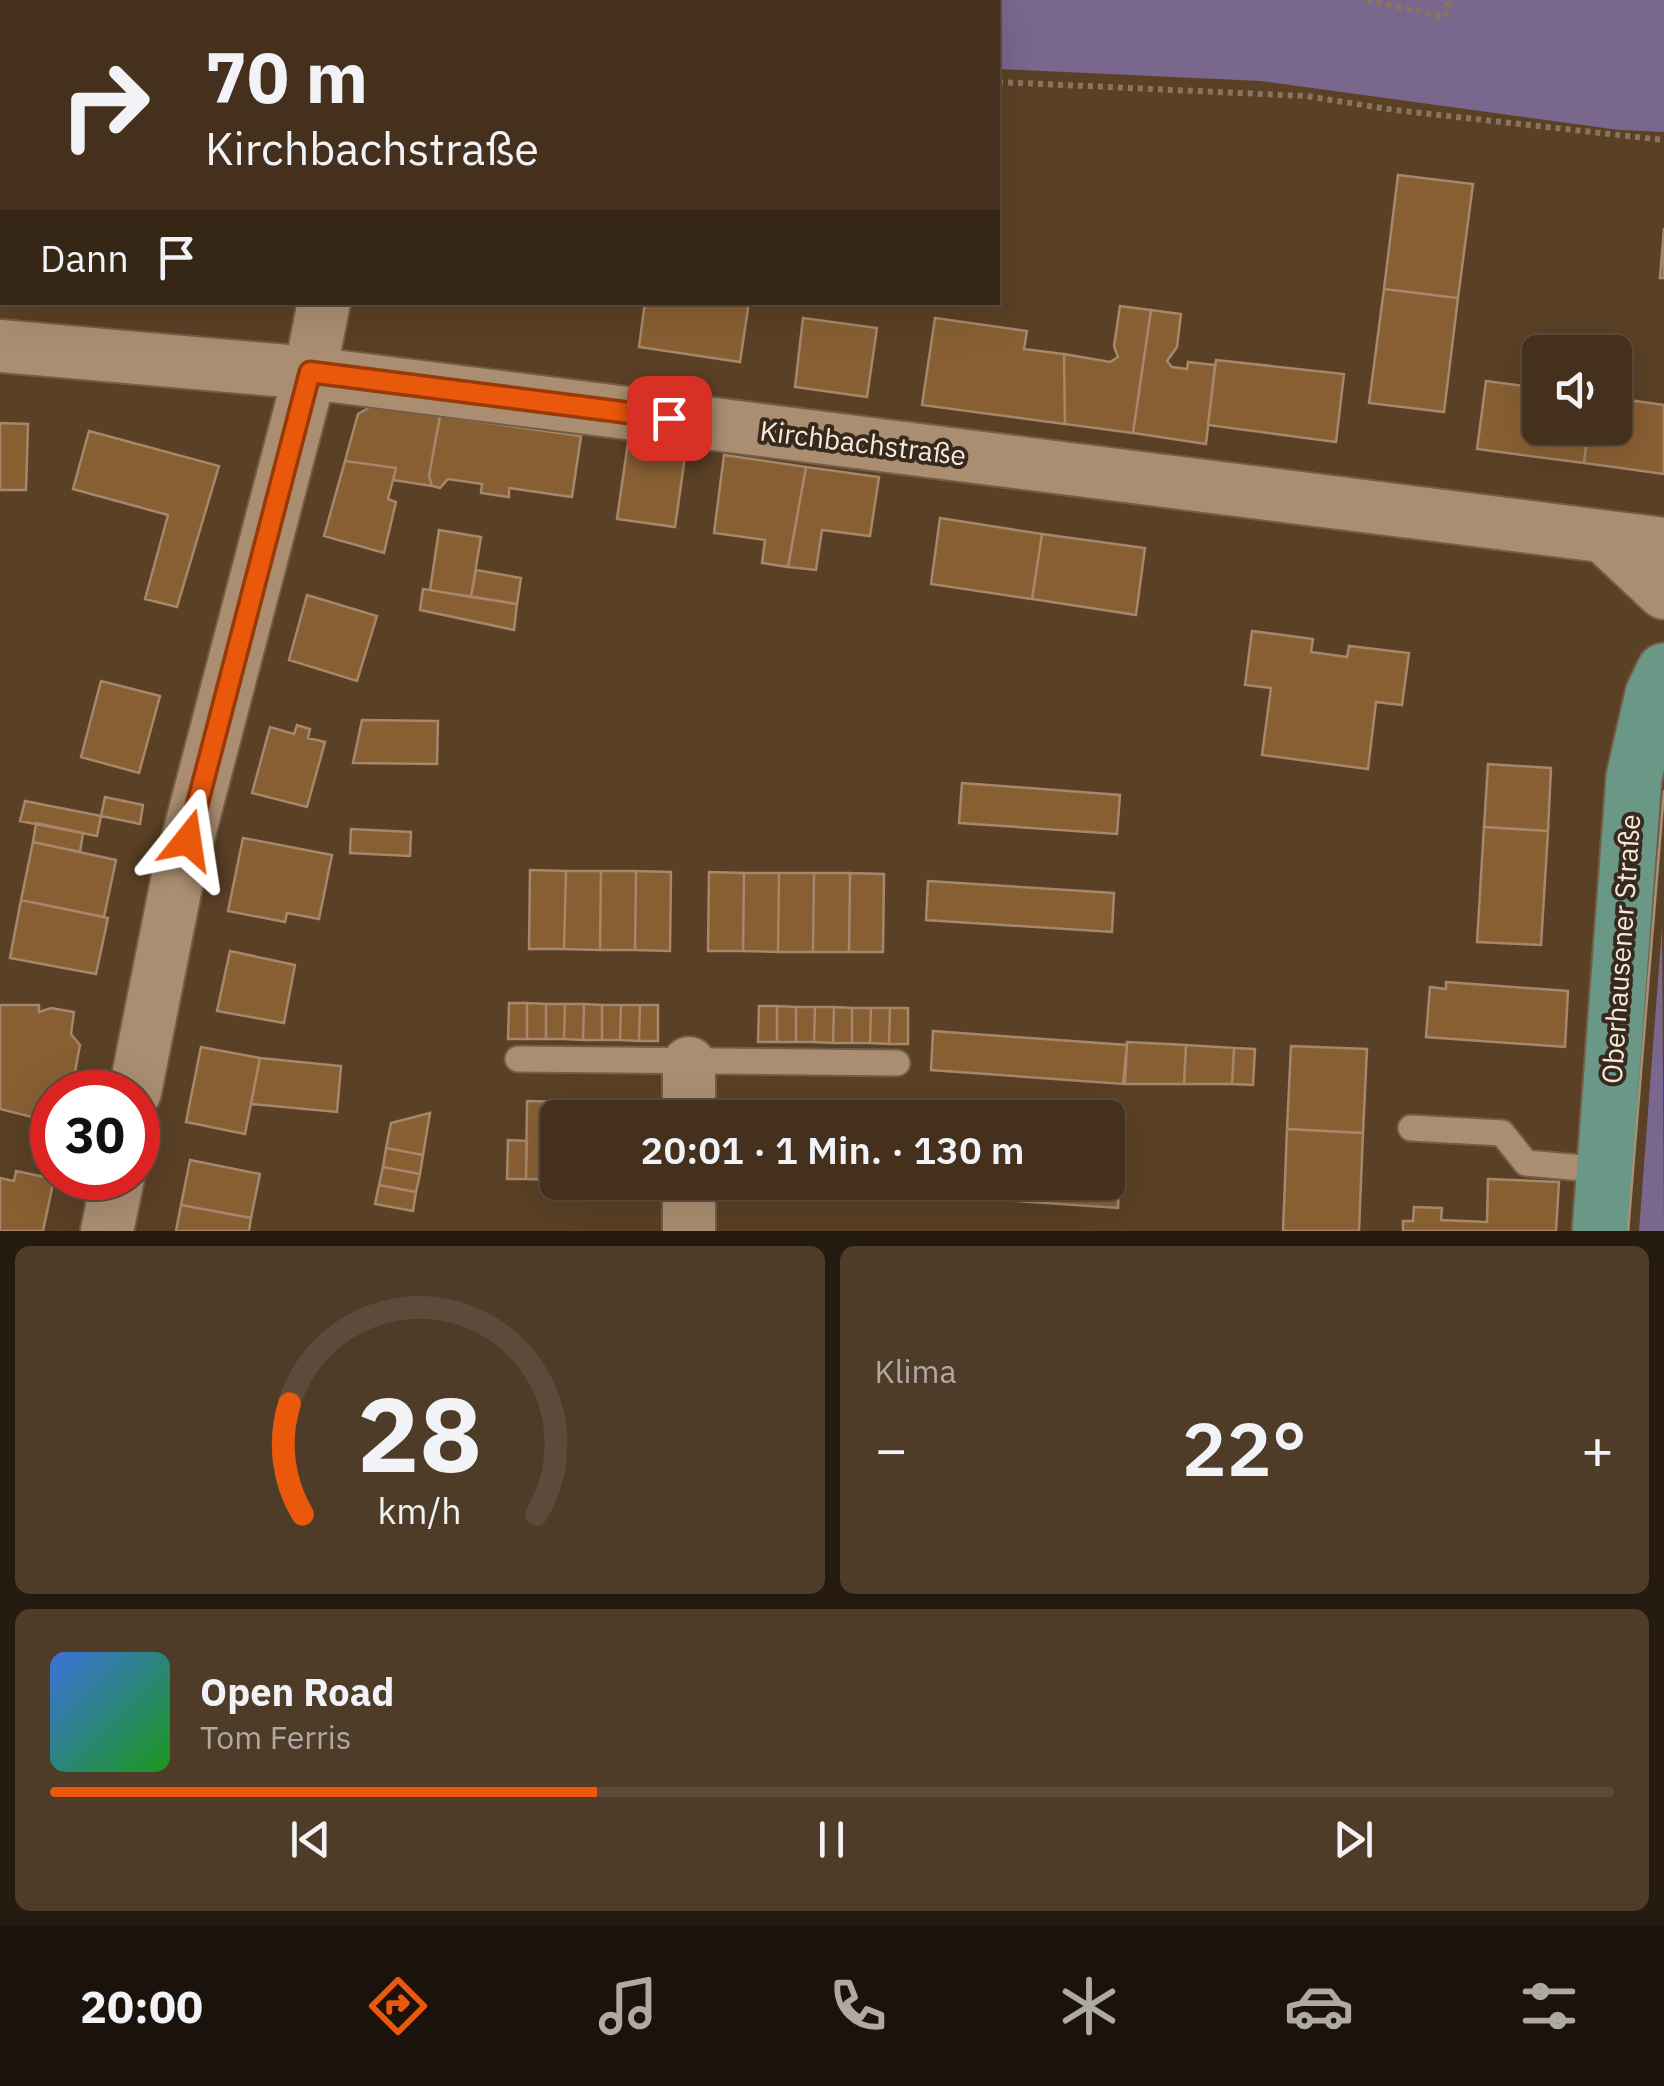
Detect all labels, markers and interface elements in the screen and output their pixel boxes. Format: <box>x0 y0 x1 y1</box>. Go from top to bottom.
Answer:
text: 70 m <box>205 31 368 122</box>
icon: right <box>40 40 170 170</box>
text: Kirchbachstraße <box>205 119 539 177</box>
icon: arrive <box>149 230 204 285</box>
text: Dann <box>40 233 129 282</box>
map controls <box>1522 335 1632 445</box>
button: sound <box>1522 335 1632 445</box>
pin <box>627 376 712 461</box>
icon: arrive <box>642 391 697 446</box>
street label: Kirchbachstraße <box>758 411 968 474</box>
position arrow <box>136 788 240 892</box>
street label: Oberhausener Straße <box>1593 813 1648 1085</box>
speed limit sign: 30 <box>30 1070 160 1200</box>
text: 20:01 · 1 Min. · 130 m <box>641 1125 1024 1174</box>
text: Klima <box>875 1350 957 1392</box>
text: 28 <box>357 1365 482 1501</box>
text: 22° <box>1182 1399 1307 1497</box>
text: − <box>875 1413 908 1484</box>
text: + <box>1581 1413 1614 1484</box>
text: km/h <box>378 1487 462 1534</box>
text: Open Road <box>200 1667 394 1716</box>
text: Tom Ferris <box>200 1716 351 1758</box>
icon: previous <box>283 1812 338 1867</box>
icon: pause <box>804 1812 859 1867</box>
icon: next <box>1326 1812 1381 1867</box>
icon: directions <box>363 1971 433 2041</box>
icon: music <box>593 1971 663 2041</box>
icon: phone <box>823 1971 893 2041</box>
icon: climate <box>1054 1971 1124 2041</box>
icon: car <box>1284 1971 1354 2041</box>
icon: filters <box>1514 1971 1584 2041</box>
text: 20:00 <box>80 1977 203 2035</box>

